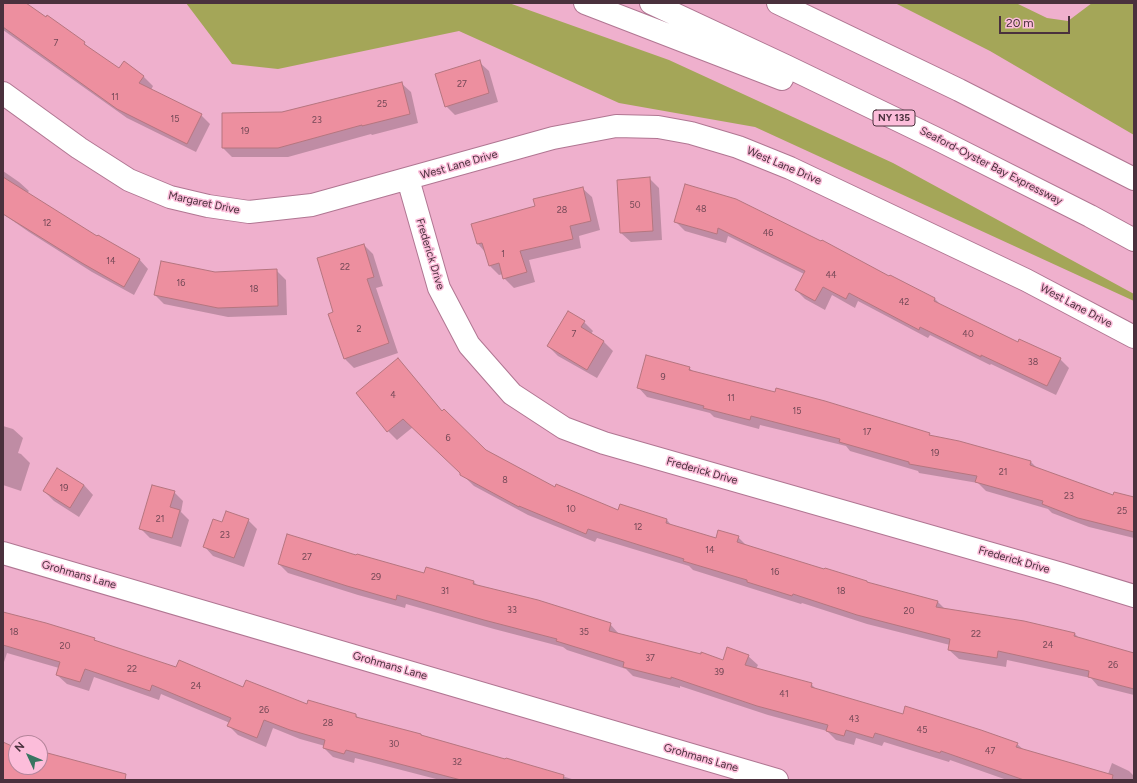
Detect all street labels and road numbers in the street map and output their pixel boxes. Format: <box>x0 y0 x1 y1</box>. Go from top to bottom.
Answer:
road number: NY 135 <box>873 110 915 126</box>
street label: Seaford-Oyster Bay Expressway <box>917 124 1065 208</box>
street label: West Lane Drive <box>745 144 823 188</box>
street label: West Lane Drive <box>419 148 499 182</box>
street label: Margaret Drive <box>167 189 241 217</box>
street label: Frederick Drive <box>413 217 447 291</box>
street label: West Lane Drive <box>1038 281 1114 331</box>
street label: Frederick Drive <box>665 454 739 488</box>
street label: Frederick Drive <box>977 543 1051 577</box>
street label: Grohmans Lane <box>40 558 118 592</box>
street label: Grohmans Lane <box>351 649 429 683</box>
street label: Grohmans Lane <box>662 741 740 775</box>

